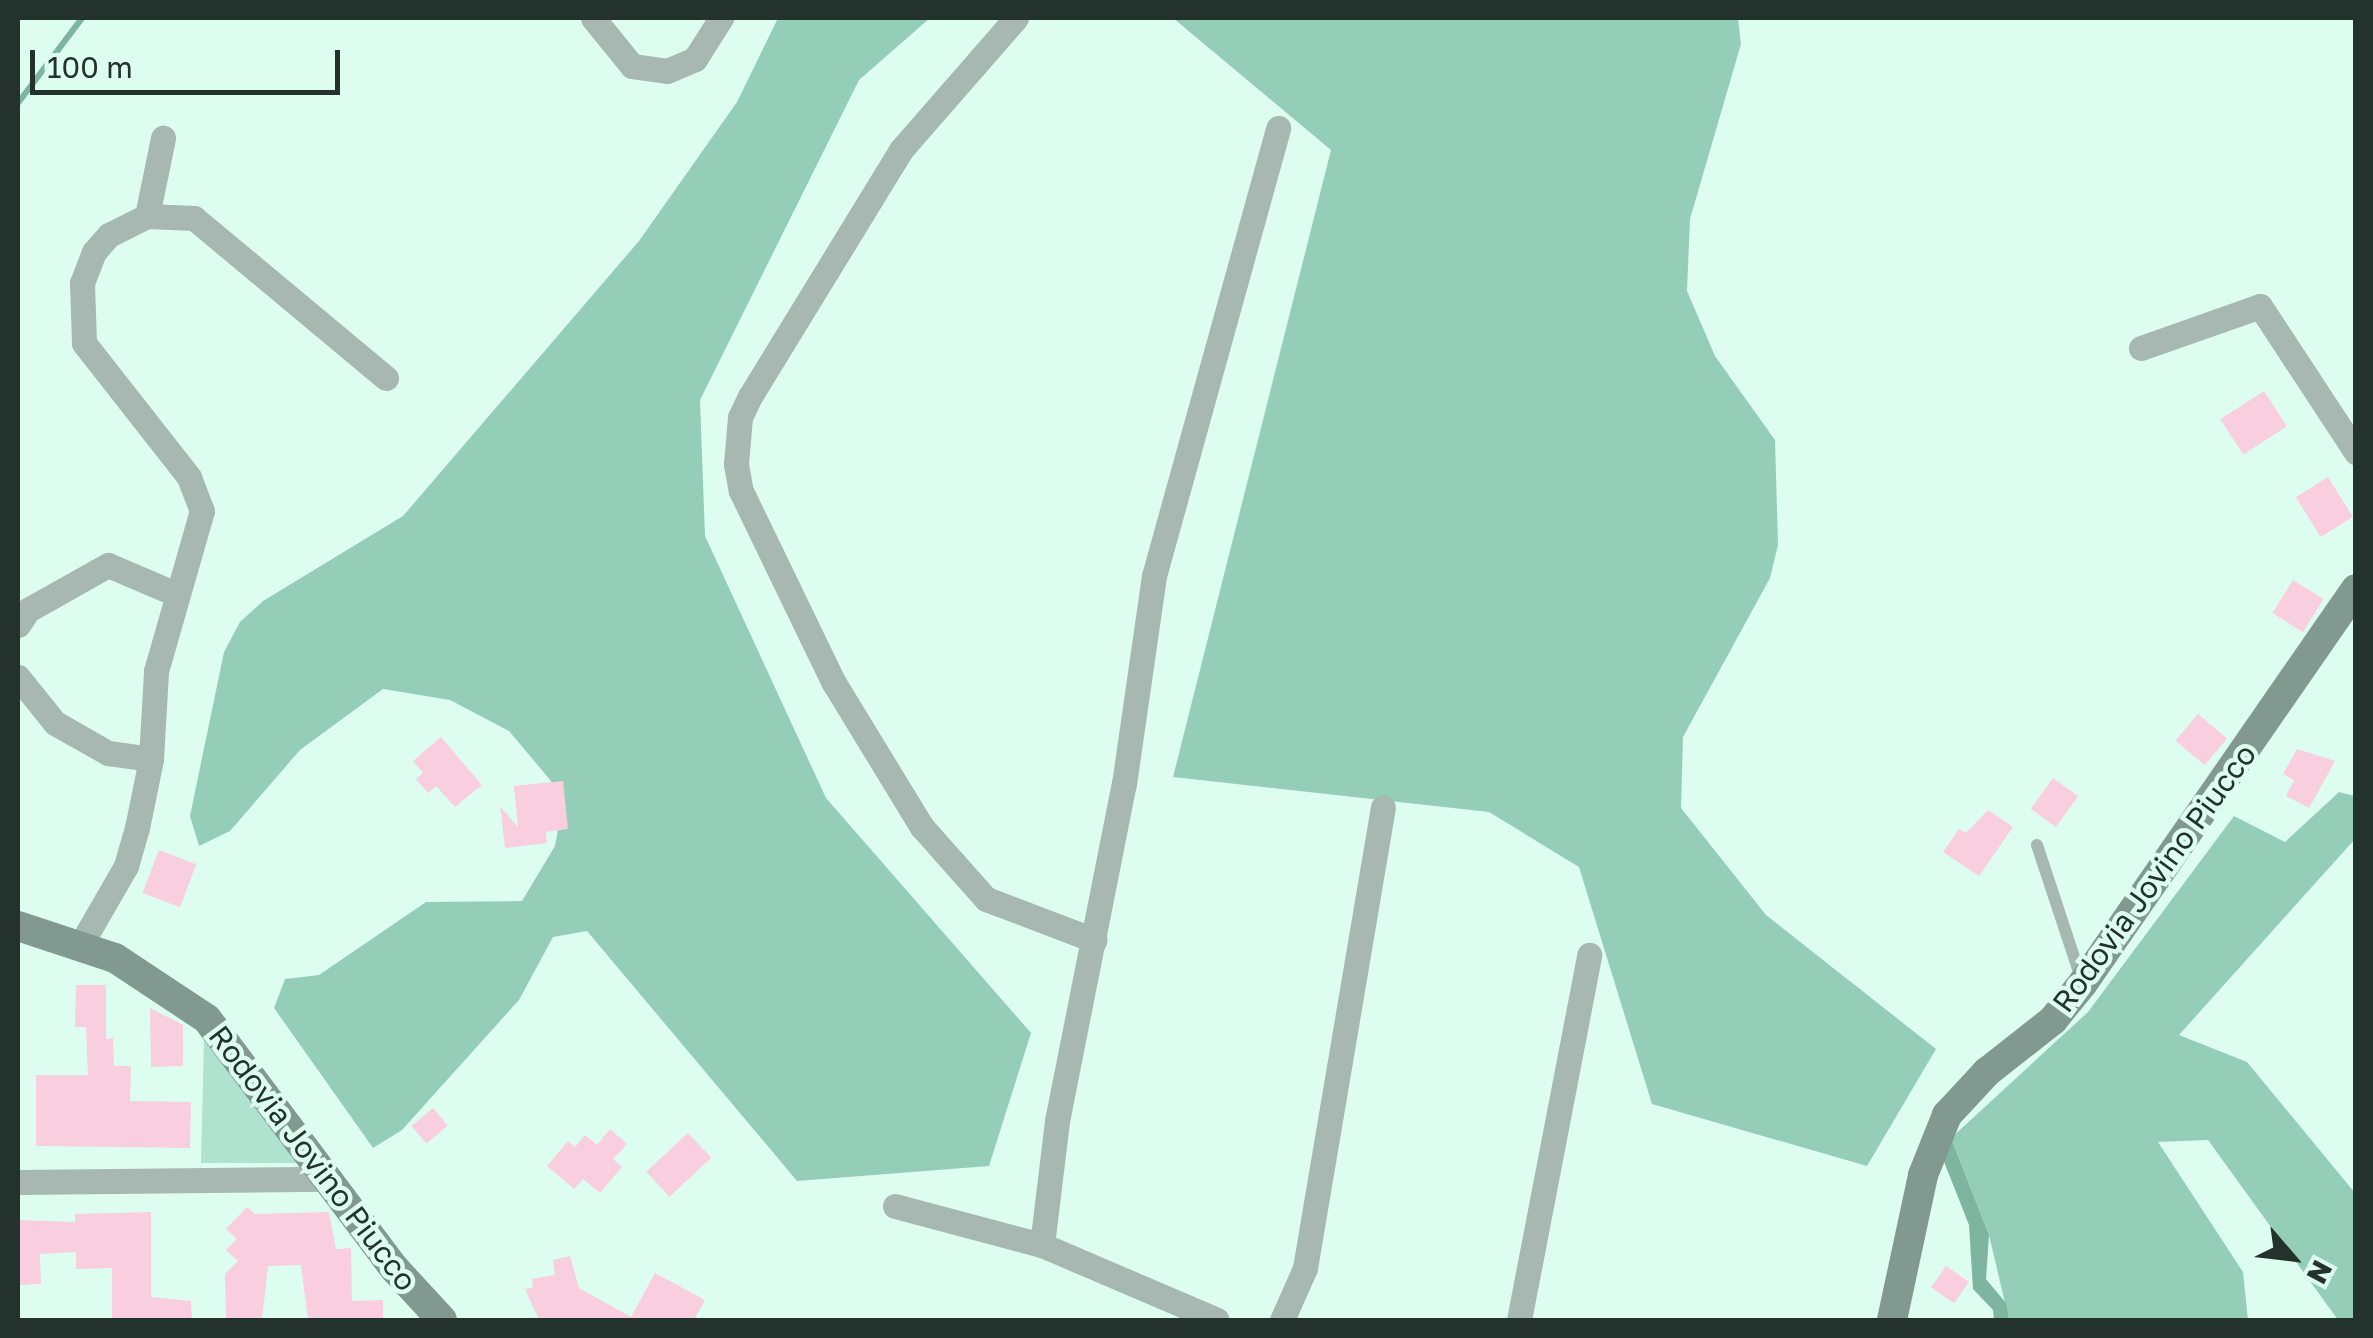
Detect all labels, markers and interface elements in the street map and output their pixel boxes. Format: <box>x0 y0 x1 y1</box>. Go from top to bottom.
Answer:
scale bar <box>35 30 345 92</box>
text: 100 m <box>47 49 133 85</box>
street label: Rodovia Jovino Piucco <box>2045 737 2263 1019</box>
street label: Rodovia Jovino Piucco <box>202 1018 424 1298</box>
north arrow <box>2243 1208 2343 1308</box>
text: N <box>2300 1255 2339 1289</box>

